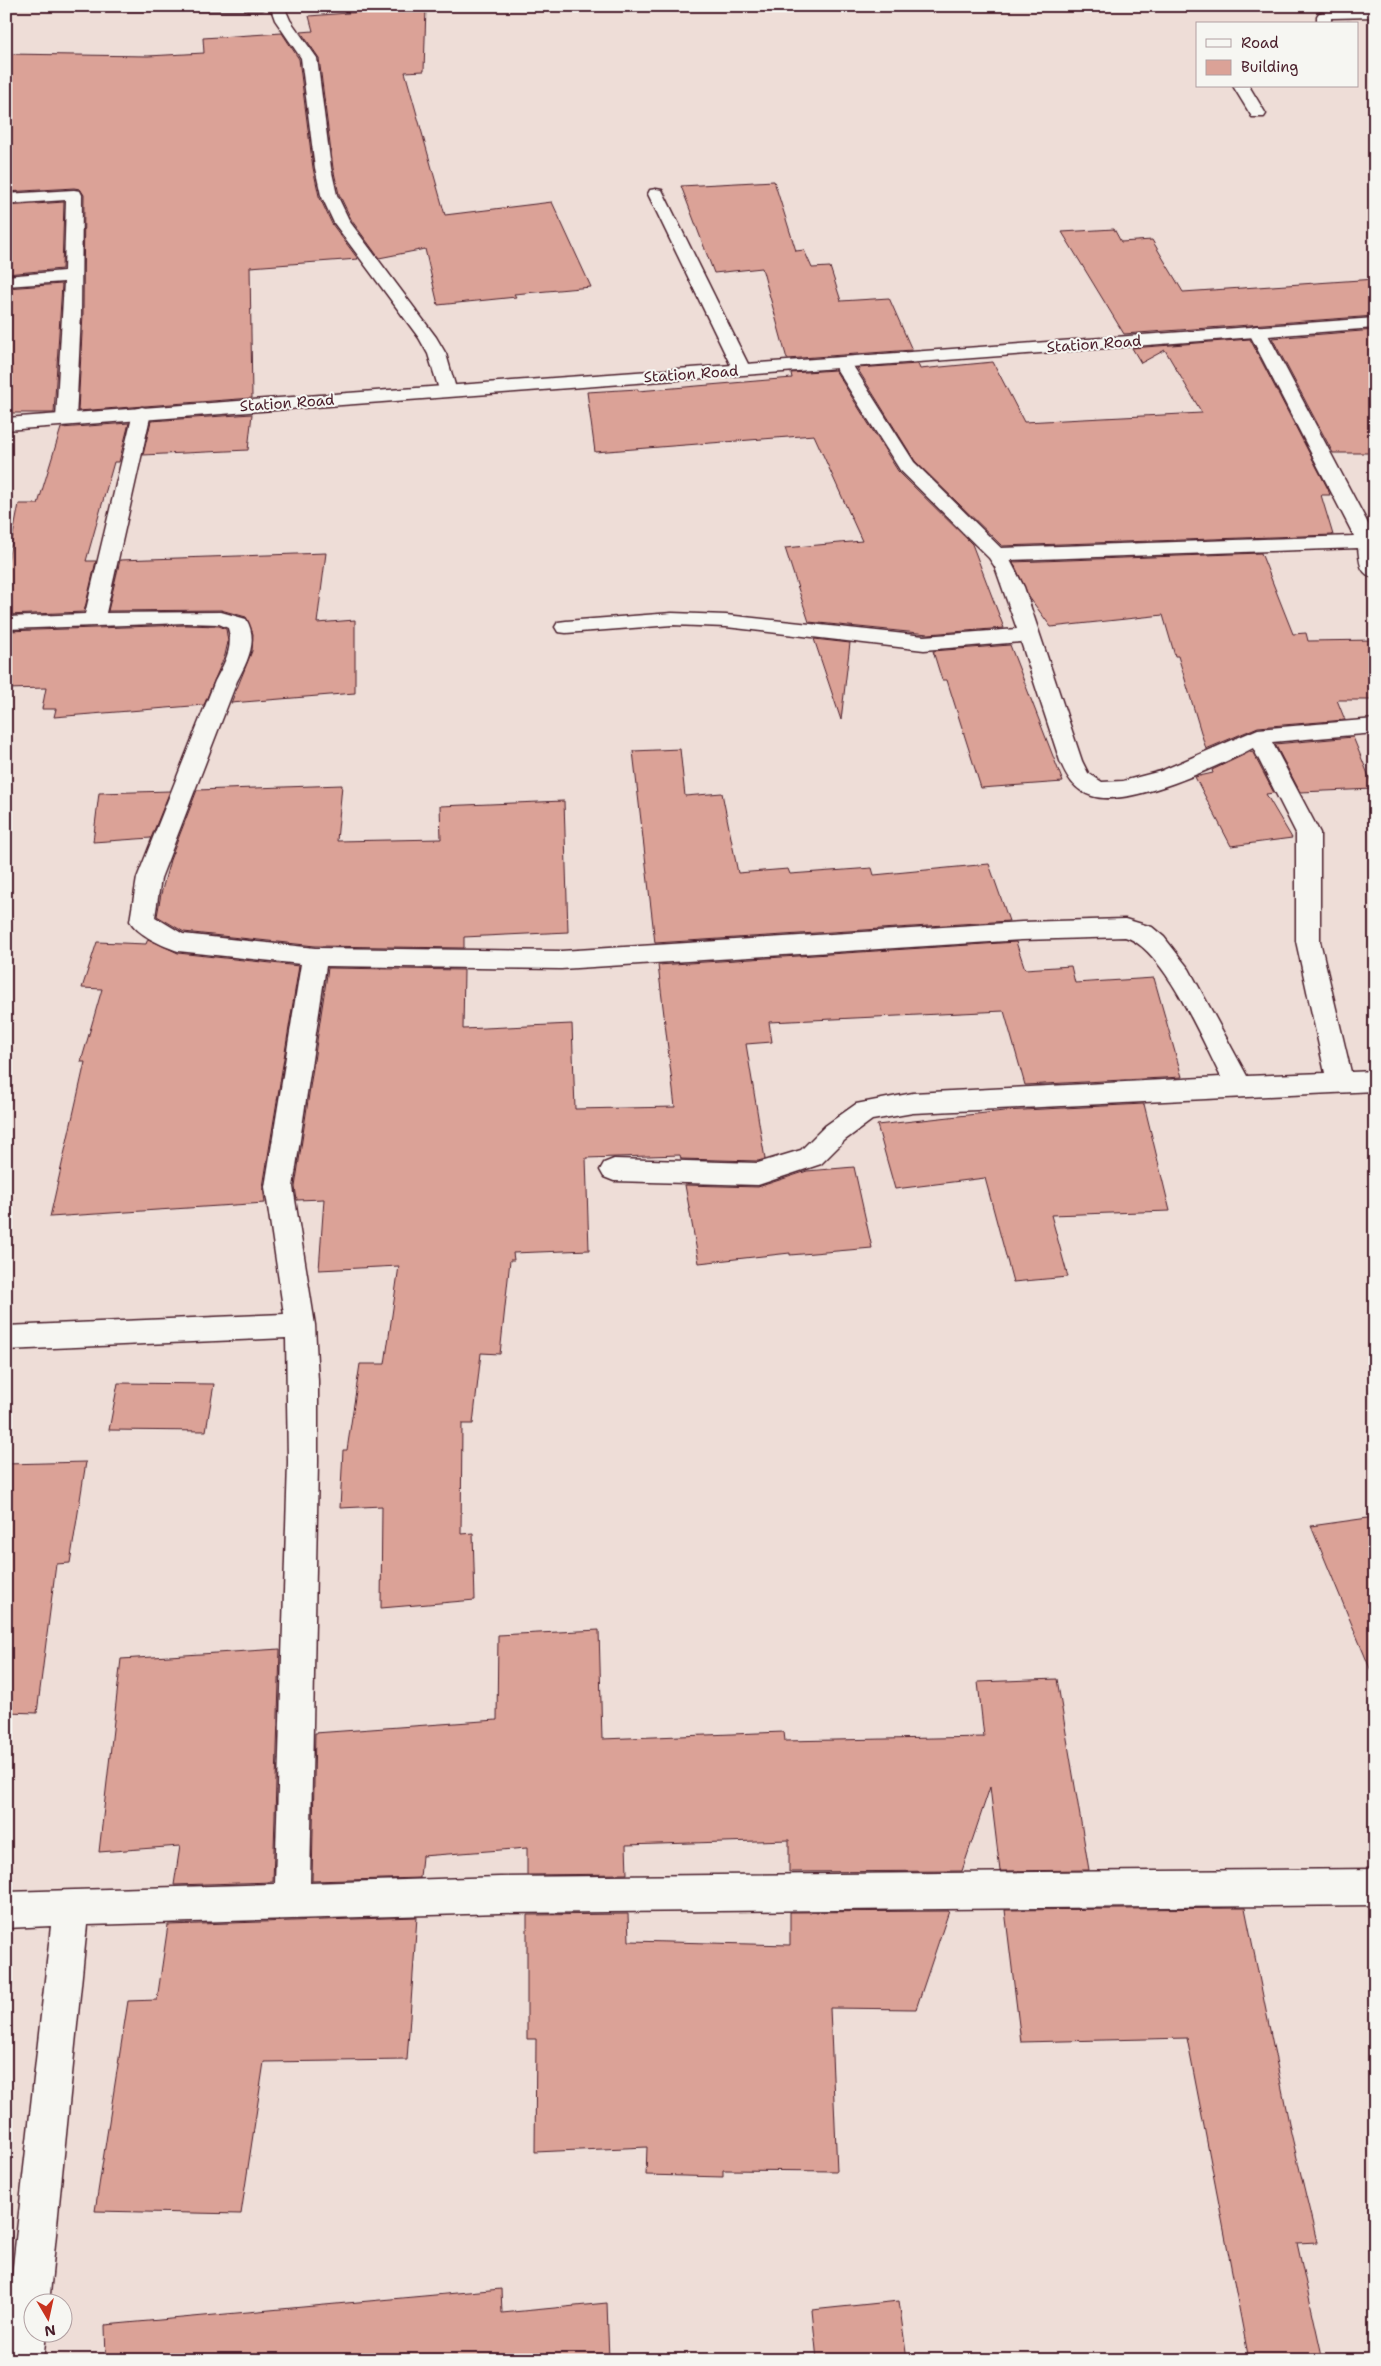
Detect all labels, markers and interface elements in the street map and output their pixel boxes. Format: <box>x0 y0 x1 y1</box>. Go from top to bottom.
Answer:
legend <box>1196 22 1358 88</box>
text: Road <box>1241 33 1279 53</box>
text: Building <box>1241 57 1298 77</box>
street label: Station Road <box>1046 331 1142 357</box>
street label: Station Road <box>643 361 739 387</box>
street label: Station Road <box>239 390 335 416</box>
north arrow <box>22 2294 72 2344</box>
text: N <box>43 2321 57 2341</box>

